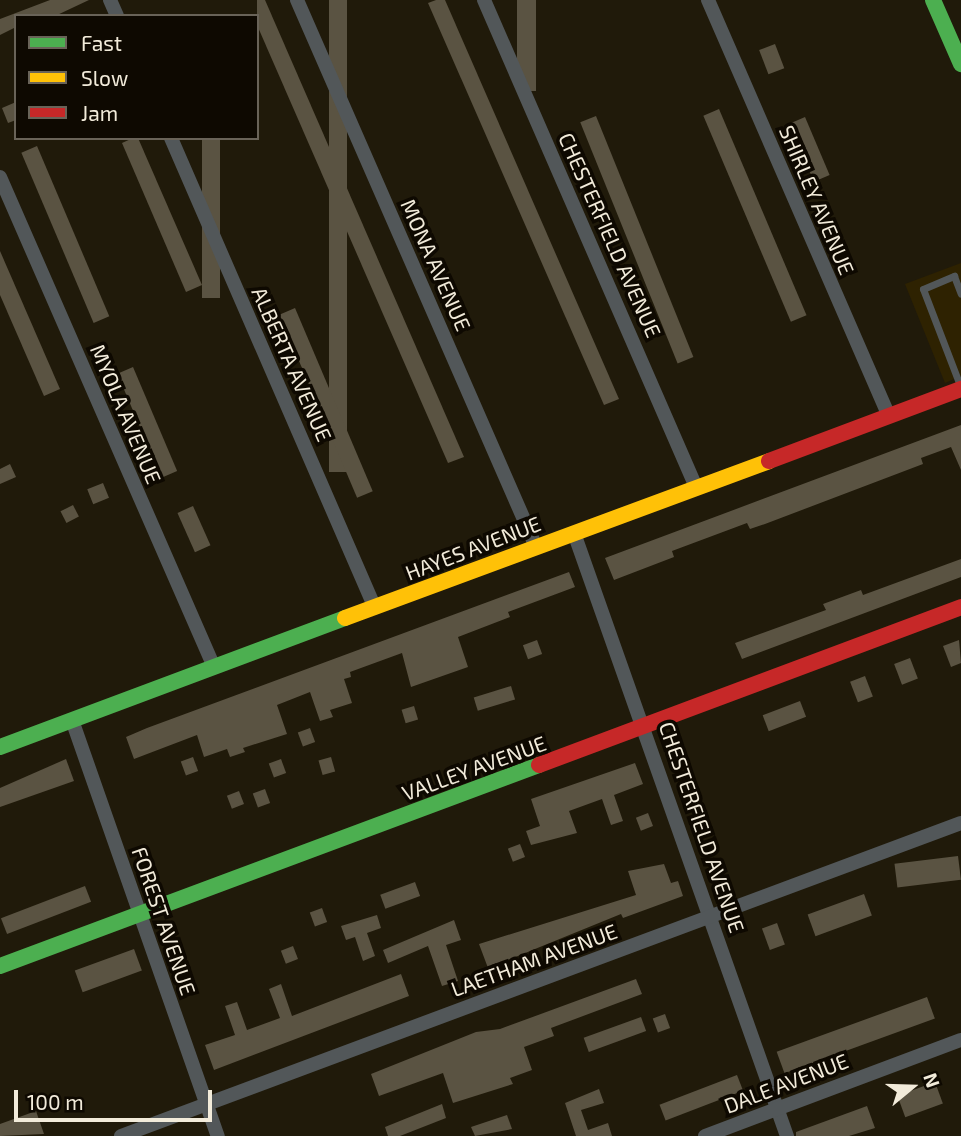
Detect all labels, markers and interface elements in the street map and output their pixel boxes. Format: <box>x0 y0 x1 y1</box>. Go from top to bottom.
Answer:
legend <box>14 14 259 140</box>
text: Fast <box>81 30 122 55</box>
text: Slow <box>81 65 128 90</box>
text: Jam <box>81 100 118 125</box>
street label: SHIRLEY AVENUE <box>774 121 860 279</box>
street label: CHESTERFIELD AVENUE <box>553 129 667 341</box>
street label: MONA AVENUE <box>396 195 476 335</box>
street label: ALBERTA AVENUE <box>246 282 338 446</box>
street label: MYOLA AVENUE <box>85 340 167 488</box>
street label: HAYES AVENUE <box>402 511 544 585</box>
street label: CHESTERFIELD AVENUE <box>654 718 750 936</box>
street label: VALLEY AVENUE <box>398 730 550 806</box>
street label: FOREST AVENUE <box>127 843 201 999</box>
street label: LAETHAM AVENUE <box>447 918 621 1002</box>
street label: DALE AVENUE <box>720 1048 852 1118</box>
north arrow <box>877 1052 947 1122</box>
text: N <box>919 1070 945 1090</box>
scale bar <box>18 1076 215 1120</box>
text: 100 m <box>27 1089 84 1114</box>

